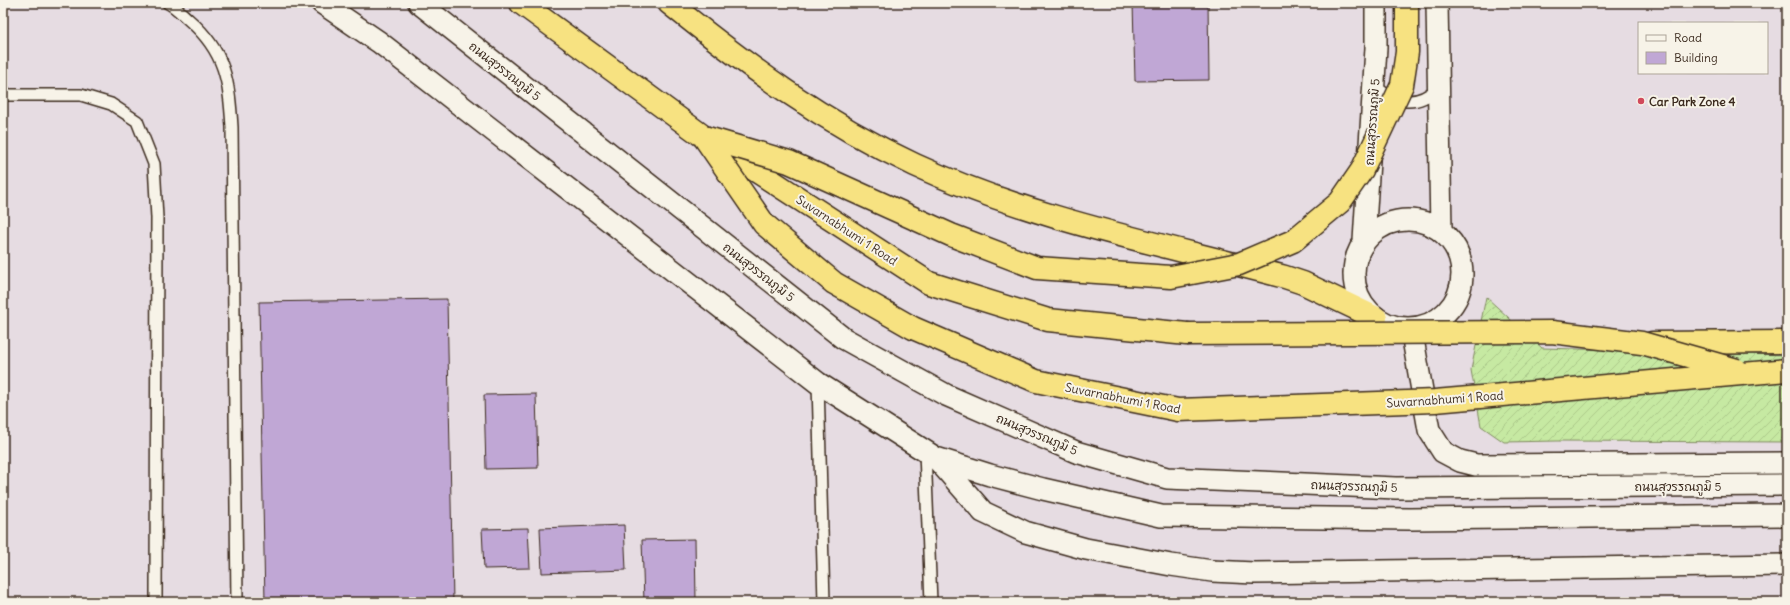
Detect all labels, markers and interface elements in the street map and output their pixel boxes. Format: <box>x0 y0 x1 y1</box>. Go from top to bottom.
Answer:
legend <box>1638 22 1768 74</box>
text: Road <box>1674 30 1702 45</box>
street label: ถนนสุวรรณภูมิ 5 <box>465 38 544 105</box>
text: Building <box>1674 50 1718 65</box>
street label: ถนนสุวรรณภูมิ 5 <box>1361 78 1385 166</box>
place label: Car Park Zone 4 <box>1649 94 1736 109</box>
marker: Car Park Zone 4 <box>1636 96 1646 106</box>
street label: Suvarnabhumi 1 Road <box>794 192 900 268</box>
street label: ถนนสุวรรณภูมิ 5 <box>719 239 798 306</box>
street label: Suvarnabhumi 1 Road <box>1064 379 1182 417</box>
street label: Suvarnabhumi 1 Road <box>1386 387 1504 411</box>
street label: ถนนสุวรรณภูมิ 5 <box>993 410 1080 460</box>
street label: ถนนสุวรรณภูมิ 5 <box>1310 477 1398 497</box>
street label: ถนนสุวรรณภูมิ 5 <box>1635 479 1722 496</box>

